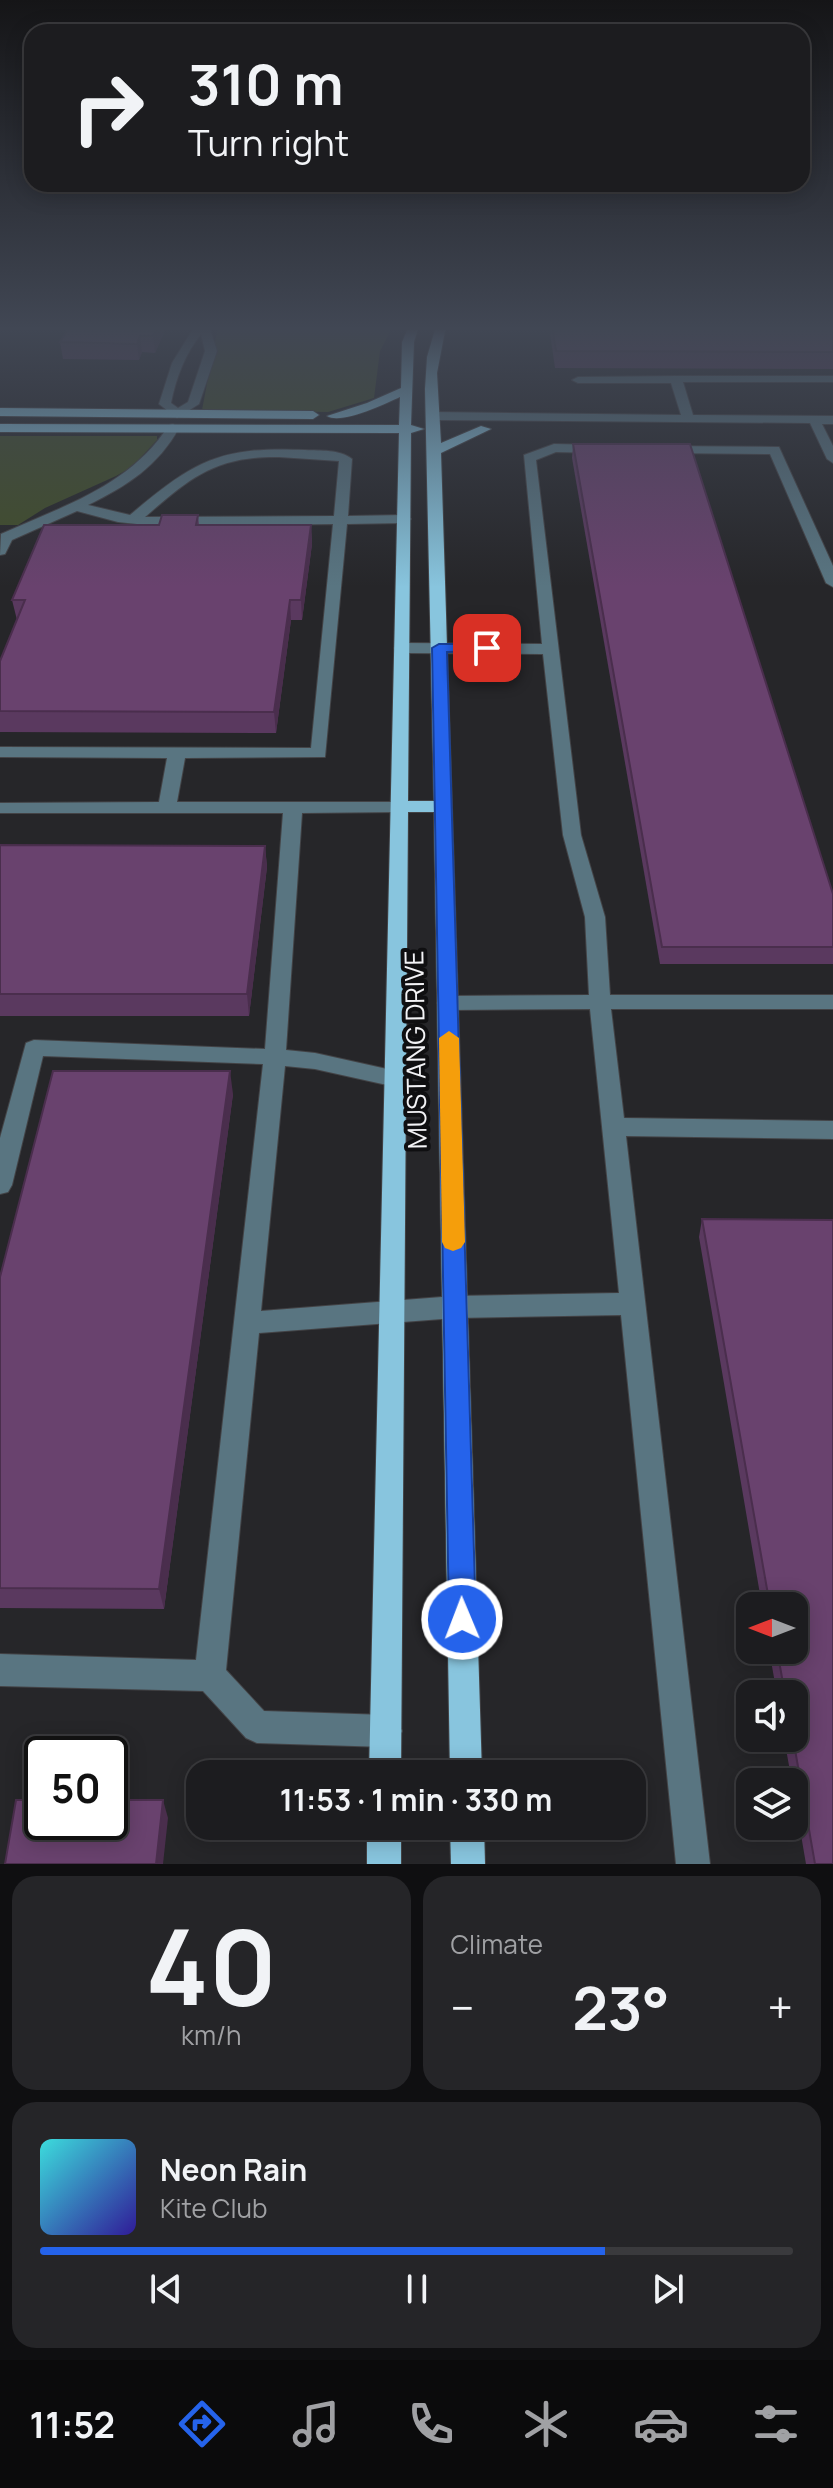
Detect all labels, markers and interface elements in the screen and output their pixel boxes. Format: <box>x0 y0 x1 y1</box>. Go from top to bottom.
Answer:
text: 310 m <box>188 45 344 122</box>
icon: right <box>56 56 160 160</box>
text: Turn right <box>188 118 349 167</box>
pin <box>453 614 521 682</box>
icon: arrive <box>465 626 509 670</box>
street label: MUSTANG DRIVE <box>395 950 435 1150</box>
position arrow <box>420 1577 504 1661</box>
north arrow <box>736 1592 808 1664</box>
map controls <box>736 1592 808 1840</box>
button: sound <box>736 1680 808 1752</box>
speed limit sign: 50 <box>24 1736 128 1840</box>
button: layers <box>736 1768 808 1840</box>
text: 11:53 · 1 min · 330 m <box>280 1779 552 1820</box>
text: 40 <box>145 1894 277 2036</box>
text: Climate <box>451 1926 543 1962</box>
text: 23° <box>572 1966 670 2048</box>
text: − <box>451 1977 474 2037</box>
text: + <box>768 1977 793 2037</box>
text: km/h <box>181 2017 241 2053</box>
text: Neon Rain <box>160 2149 307 2190</box>
text: Kite Club <box>160 2190 267 2226</box>
icon: previous <box>144 2267 188 2311</box>
icon: pause <box>395 2267 439 2311</box>
icon: next <box>646 2267 690 2311</box>
icon: directions <box>174 2396 230 2452</box>
icon: music <box>288 2396 344 2452</box>
icon: phone <box>403 2396 459 2452</box>
icon: climate <box>518 2396 574 2452</box>
icon: car <box>633 2396 689 2452</box>
icon: filters <box>748 2396 804 2452</box>
text: 11:52 <box>29 2400 115 2449</box>

